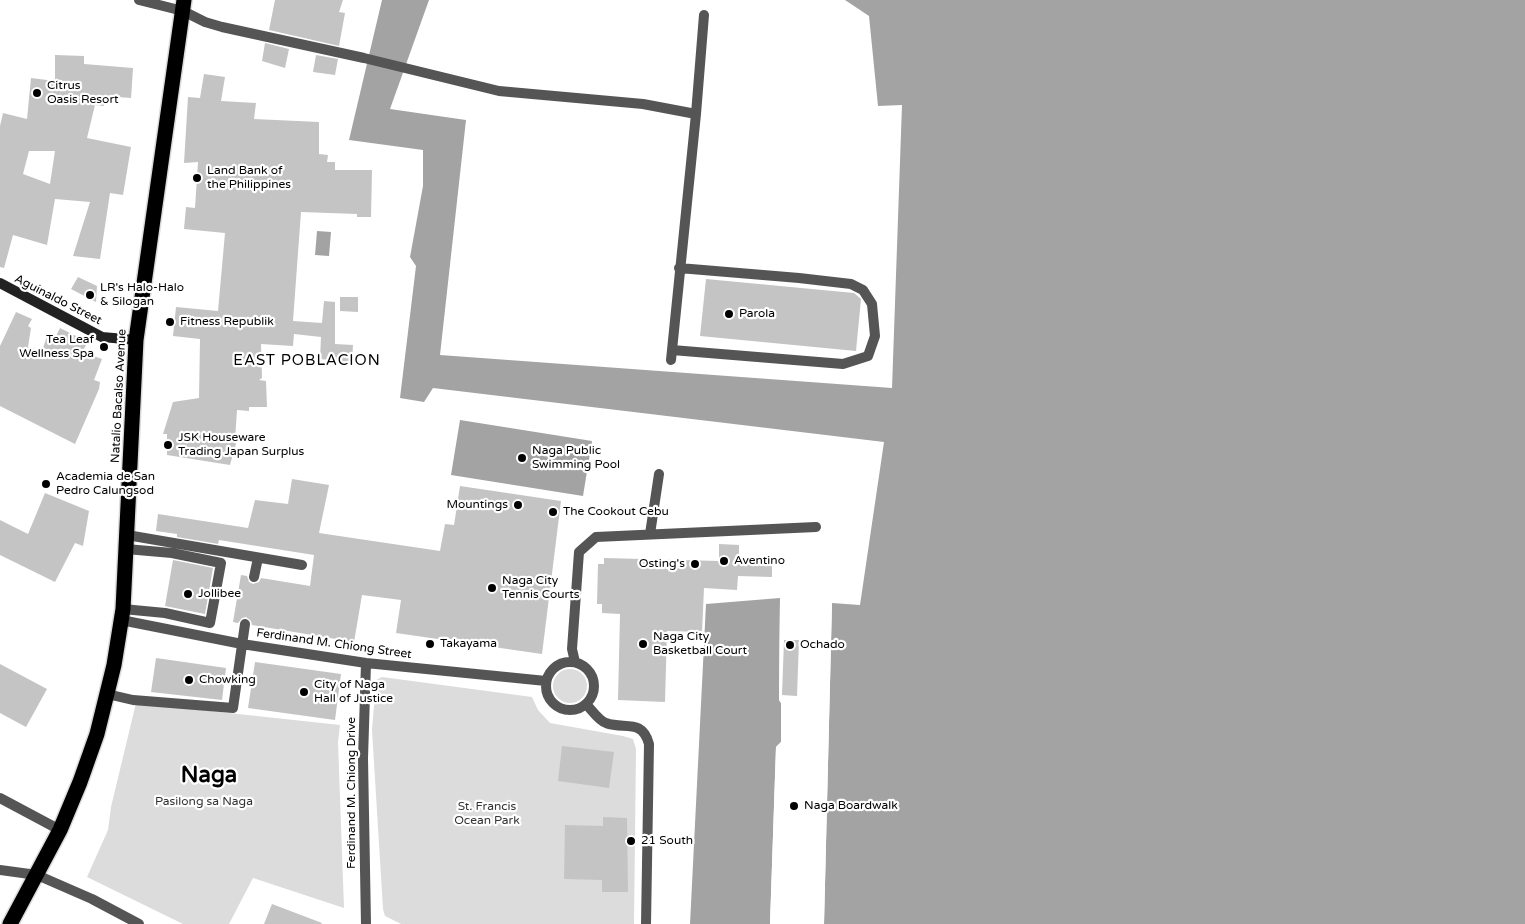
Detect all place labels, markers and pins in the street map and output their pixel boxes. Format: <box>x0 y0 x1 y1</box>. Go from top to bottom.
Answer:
place label: Citrus Oasis Resort <box>47 79 119 107</box>
marker: Citrus Oasis Resort <box>31 87 43 99</box>
place label: Land Bank of the Philippines <box>207 164 291 192</box>
marker: Land Bank of the Philippines <box>191 172 203 184</box>
place label: LR's Halo-Halo & Silogan <box>100 281 184 309</box>
marker: LR's Halo-Halo & Silogan <box>84 289 96 301</box>
place label: Parola <box>739 307 775 321</box>
marker: Parola <box>723 308 735 320</box>
place label: Fitness Republik <box>180 315 274 329</box>
marker: Fitness Republik <box>164 316 176 328</box>
place label: Tea Leaf Wellness Spa <box>19 333 94 361</box>
marker: Tea Leaf Wellness Spa <box>98 341 110 353</box>
place label: JSK Houseware Trading Japan Surplus <box>178 431 304 459</box>
marker: JSK Houseware Trading Japan Surplus <box>162 439 174 451</box>
place label: Naga Public Swimming Pool <box>532 444 620 472</box>
marker: Naga Public Swimming Pool <box>516 452 528 464</box>
place label: Academia de San Pedro Calungsod <box>56 470 155 498</box>
marker: Academia de San Pedro Calungsod <box>40 478 52 490</box>
place label: Mountings <box>447 498 508 512</box>
marker: Mountings <box>512 499 524 511</box>
place label: The Cookout Cebu <box>563 505 669 519</box>
marker: The Cookout Cebu <box>547 506 559 518</box>
place label: Aventino <box>734 554 785 568</box>
marker: Aventino <box>718 555 730 567</box>
place label: Osting's <box>639 557 685 571</box>
marker: Osting's <box>689 558 701 570</box>
place label: Naga City Tennis Courts <box>502 574 580 602</box>
marker: Naga City Tennis Courts <box>486 582 498 594</box>
place label: Jollibee <box>198 587 241 601</box>
marker: Jollibee <box>182 588 194 600</box>
place label: Naga City Basketball Court <box>653 630 747 658</box>
place label: Takayama <box>440 637 497 651</box>
marker: Takayama <box>424 638 436 650</box>
marker: Naga City Basketball Court <box>637 638 649 650</box>
place label: Ochado <box>800 638 845 652</box>
marker: Ochado <box>784 639 796 651</box>
place label: Chowking <box>199 673 256 687</box>
marker: Chowking <box>183 674 195 686</box>
place label: City of Naga Hall of Justice <box>314 678 393 706</box>
marker: City of Naga Hall of Justice <box>298 686 310 698</box>
place label: Naga Boardwalk <box>804 799 898 813</box>
marker: Naga Boardwalk <box>788 800 800 812</box>
place label: 21 South <box>641 834 693 848</box>
marker: 21 South <box>625 835 637 847</box>

